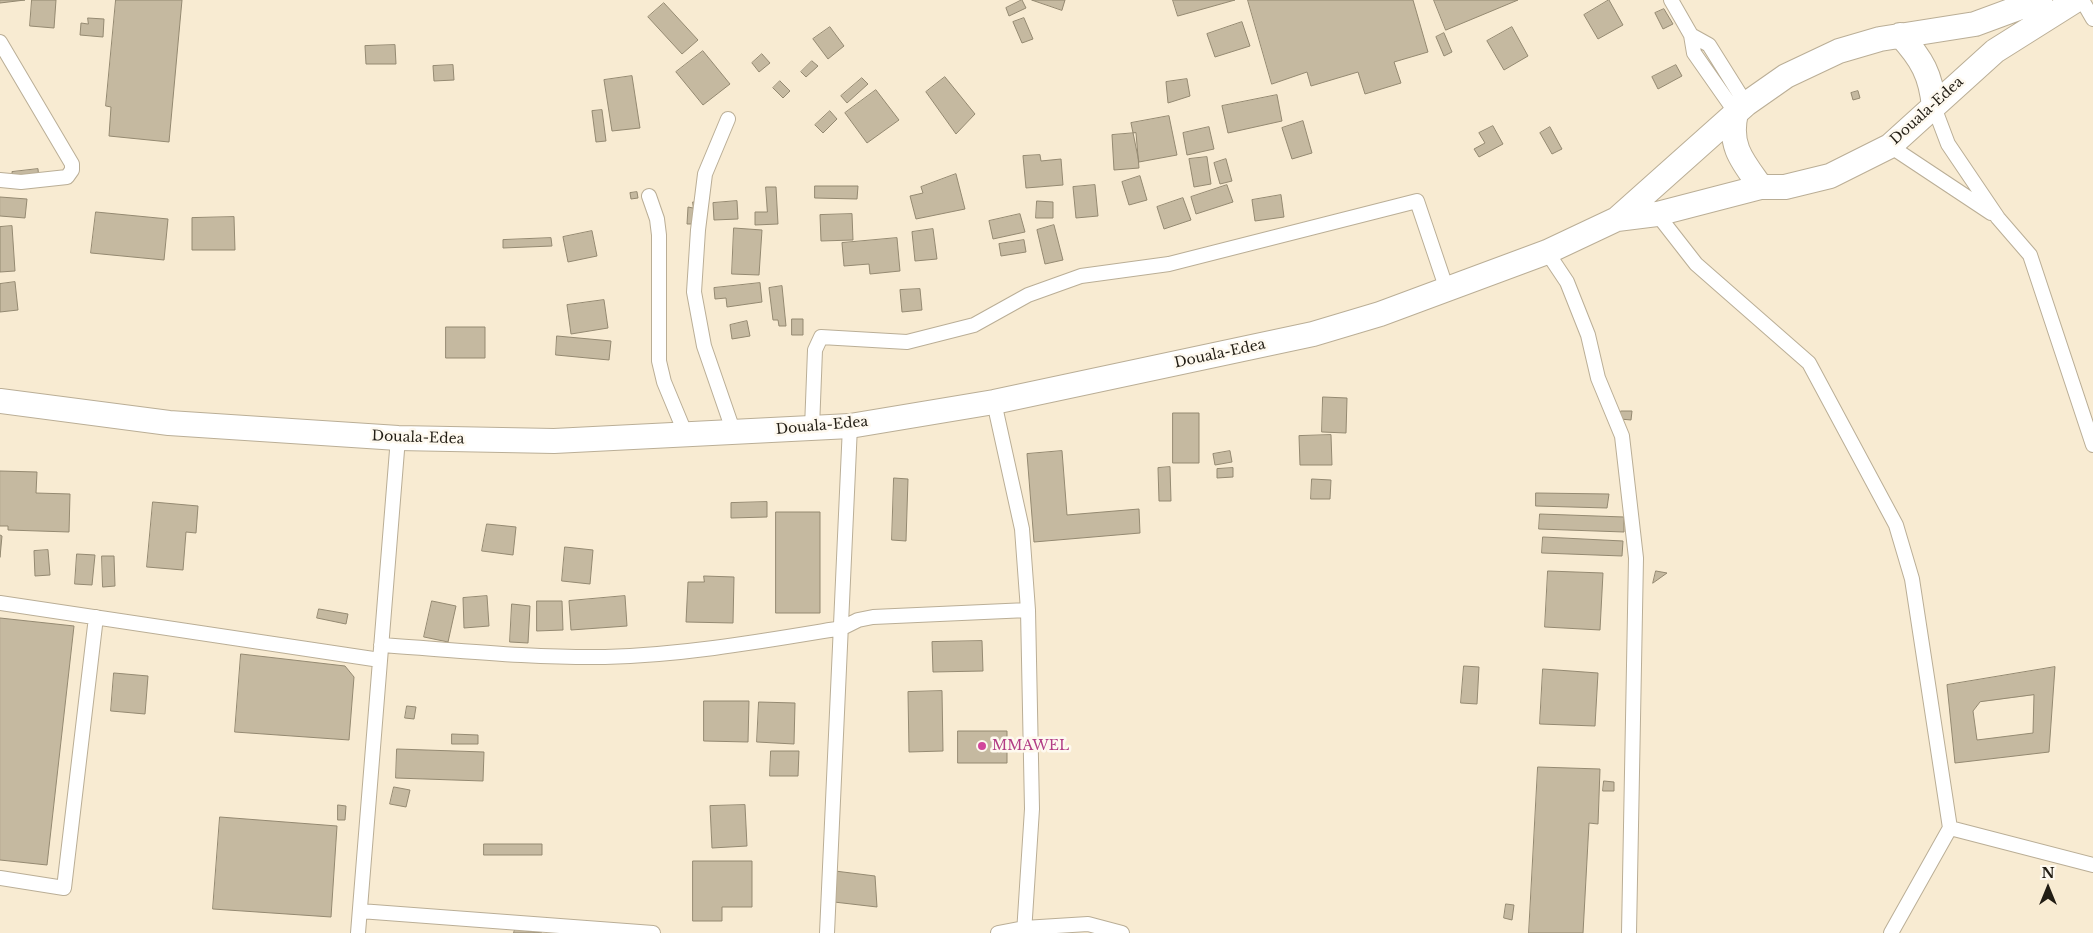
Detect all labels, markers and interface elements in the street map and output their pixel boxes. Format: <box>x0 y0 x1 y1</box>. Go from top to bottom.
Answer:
street label: Douala-Edea <box>1887 74 1967 148</box>
street label: Douala-Edea <box>1173 336 1267 372</box>
street label: Douala-Edea <box>775 414 869 438</box>
street label: Douala-Edea <box>371 428 465 448</box>
place label: MMAWEL <box>992 738 1069 754</box>
marker: MMAWEL <box>976 740 988 752</box>
north arrow <box>2023 863 2073 913</box>
text: N <box>2041 864 2055 882</box>

